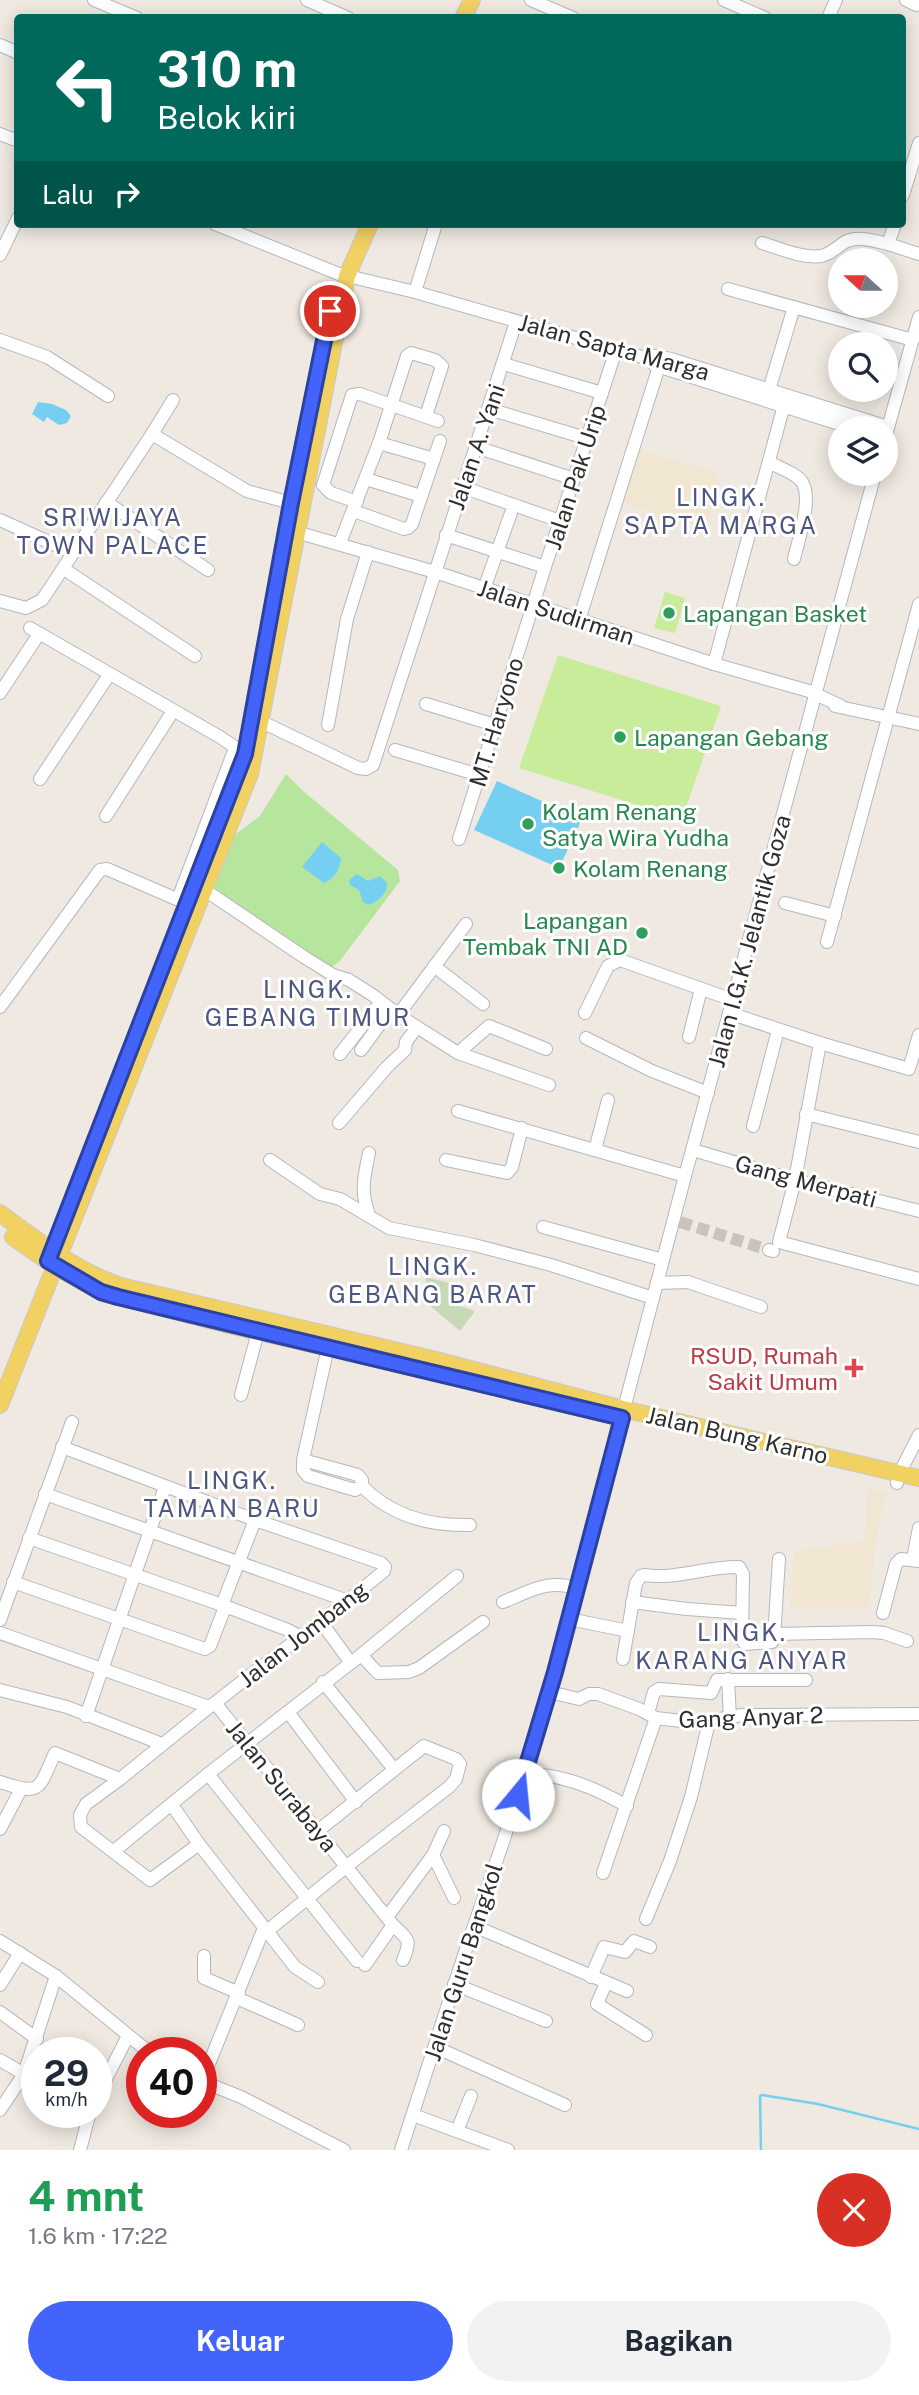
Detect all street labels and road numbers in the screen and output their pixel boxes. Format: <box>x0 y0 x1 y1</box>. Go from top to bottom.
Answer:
street label: Jalan Sapta Marga <box>515 308 713 386</box>
street label: Jalan A. Yani <box>442 381 510 513</box>
street label: Jalan Pak Urip <box>539 401 611 553</box>
street label: Jalan Sudirman <box>474 574 638 650</box>
street label: MT. Haryono <box>464 654 528 790</box>
street label: Jalan I.G.K. Jelantik Goza <box>702 812 796 1070</box>
street label: Gang Merpati <box>732 1149 880 1213</box>
street label: Jalan Bung Karno <box>644 1401 830 1469</box>
street label: Jalan Jombang <box>233 1575 373 1693</box>
street label: Gang Anyar 2 <box>678 1701 824 1733</box>
street label: Jalan Surabaya <box>221 1715 343 1857</box>
street label: Jalan Guru Bangkol <box>418 1860 508 2064</box>

